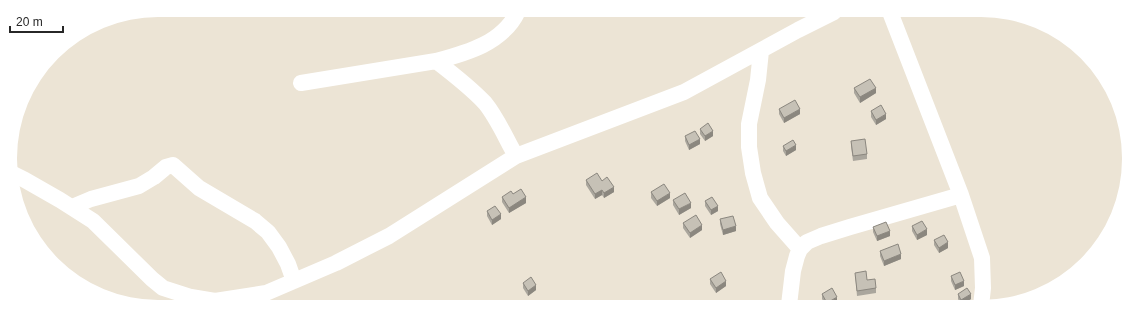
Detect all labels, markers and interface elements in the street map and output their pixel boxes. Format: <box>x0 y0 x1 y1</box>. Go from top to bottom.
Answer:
scale bar <box>10 8 63 34</box>
text: 20 m <box>16 15 43 29</box>

